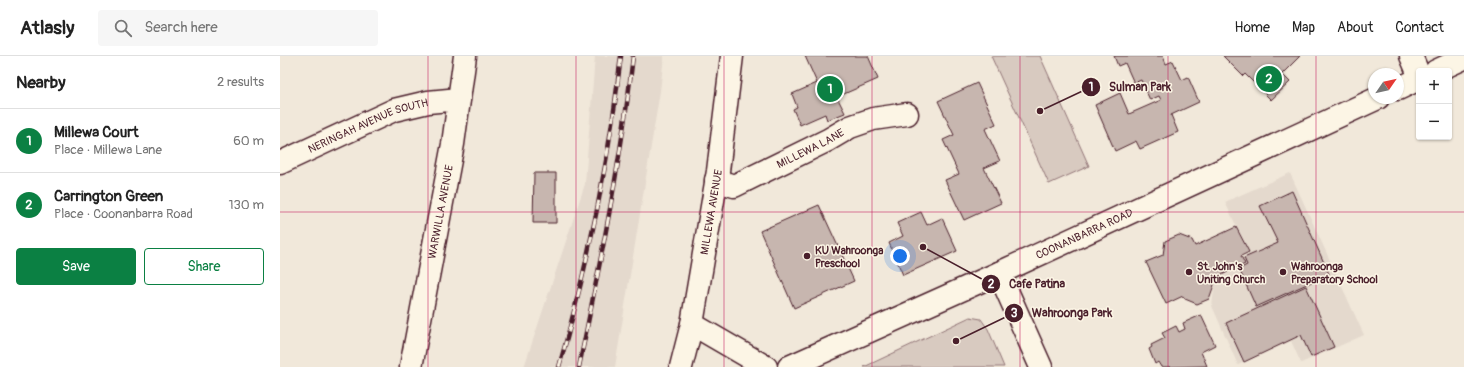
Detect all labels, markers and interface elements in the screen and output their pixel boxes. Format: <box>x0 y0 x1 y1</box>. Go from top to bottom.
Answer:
search box <box>98 10 378 46</box>
text: Atlasly <box>20 16 74 40</box>
icon: search <box>112 17 134 39</box>
text: Search here <box>144 18 218 37</box>
text: Home <box>1235 19 1270 36</box>
text: Map <box>1292 19 1315 36</box>
text: About <box>1337 19 1373 36</box>
text: Contact <box>1395 19 1444 36</box>
pin: 2 <box>1256 64 1282 94</box>
north arrow <box>1368 68 1404 104</box>
map controls <box>1416 68 1452 140</box>
button: + <box>1416 68 1452 104</box>
text: Nearby <box>16 72 65 93</box>
text: 2 results <box>217 74 264 90</box>
pin: 1 <box>817 74 843 104</box>
callout: Sulman Park <box>1081 75 1179 99</box>
text: 1 <box>1089 80 1093 95</box>
text: Sulman Park <box>1109 80 1172 95</box>
street label: NERINGAH AVENUE SOUTH <box>306 96 429 156</box>
button: − <box>1416 104 1452 140</box>
text: Millewa Court <box>54 123 139 142</box>
street label: MILLEWA LANE <box>774 125 846 171</box>
text: 1 <box>26 133 32 149</box>
text: 60 m <box>233 133 264 149</box>
text: Place · Millewa Lane <box>54 142 162 158</box>
street label: WARWILLA AVENUE <box>425 163 456 260</box>
street label: MILLEWA AVENUE <box>697 168 725 256</box>
text: Carrington Green <box>54 187 163 206</box>
text: 2 <box>25 197 33 213</box>
text: 130 m <box>228 197 264 213</box>
text: Place · Coonanbarra Road <box>54 206 193 222</box>
street label: COONANBARRA ROAD <box>1034 206 1135 262</box>
place label: KU Wahroonga Preschool <box>815 244 883 270</box>
your location <box>890 246 910 266</box>
button: Save <box>16 248 136 285</box>
button: Share <box>144 248 264 285</box>
marker: KU Wahroonga Preschool <box>802 251 812 261</box>
place label: St. John's Uniting Church <box>1197 260 1265 286</box>
place label: Wahroonga Preparatory School <box>1291 260 1378 286</box>
marker: St. John's Uniting Church <box>1184 267 1194 277</box>
marker: Wahroonga Preparatory School <box>1278 267 1288 277</box>
callout: Cafe Patina <box>981 272 1073 296</box>
text: 2 <box>988 277 995 292</box>
text: Cafe Patina <box>1009 277 1066 292</box>
callout: Wahroonga Park <box>1004 301 1120 325</box>
text: 3 <box>1011 306 1018 321</box>
text: Wahroonga Park <box>1032 306 1113 321</box>

